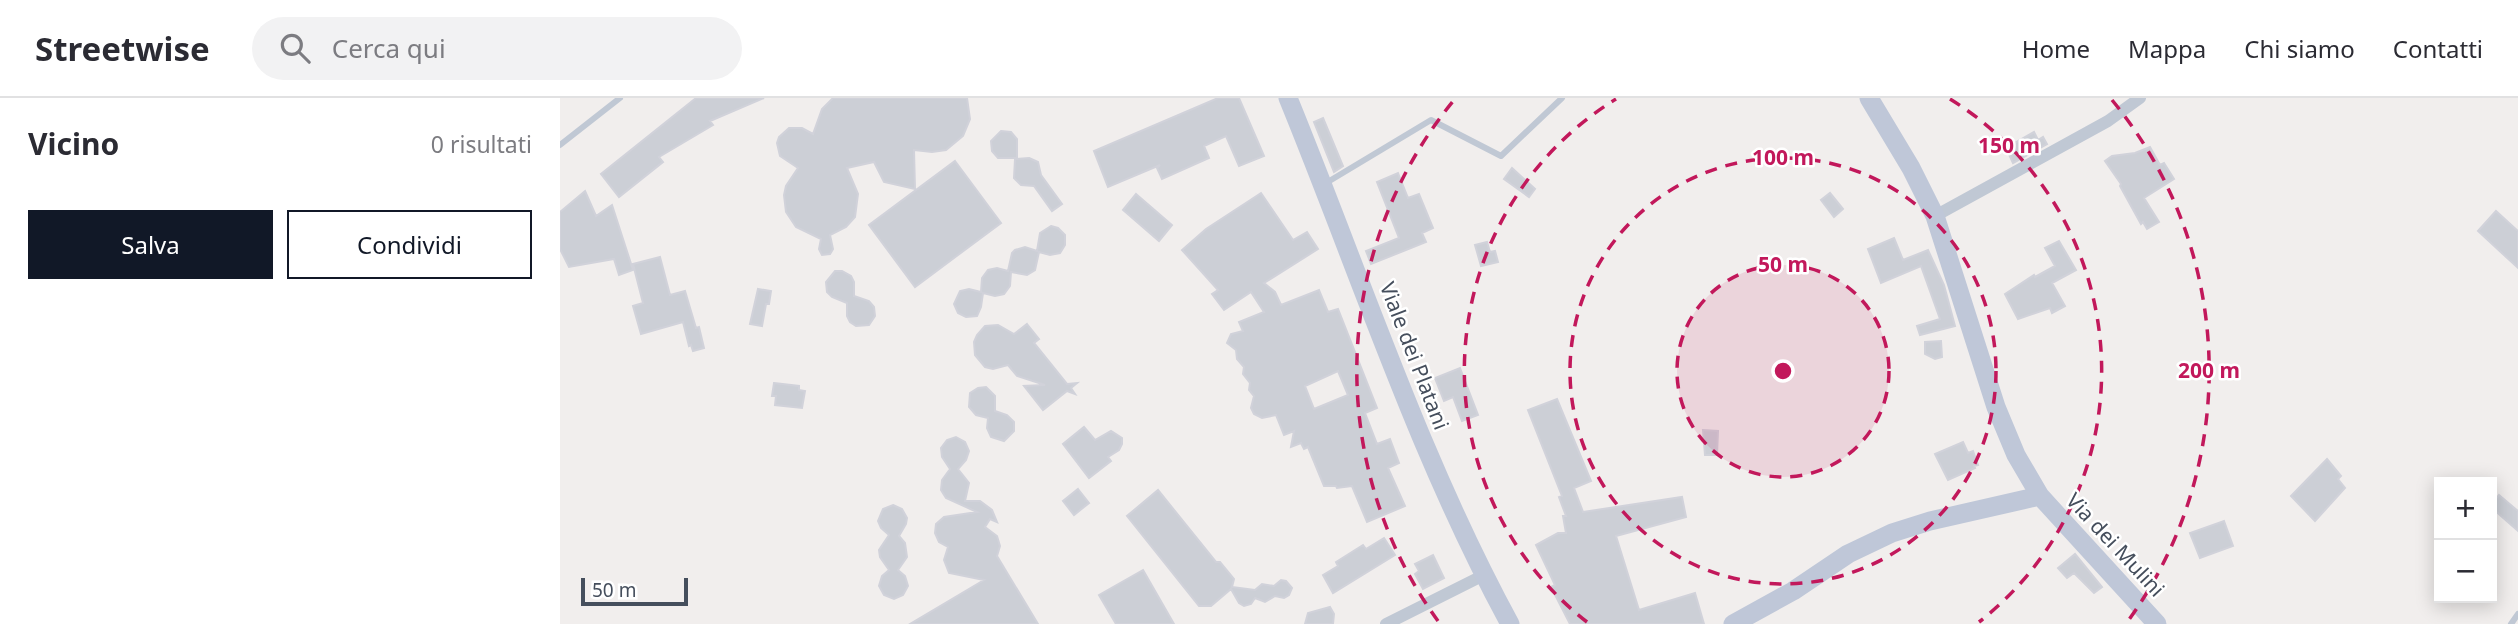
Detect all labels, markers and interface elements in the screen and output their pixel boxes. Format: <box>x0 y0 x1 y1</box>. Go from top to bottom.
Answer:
search box <box>252 17 742 80</box>
text: Streetwise <box>35 26 210 71</box>
icon: search <box>276 29 314 67</box>
text: Cerca qui <box>332 30 446 66</box>
text: Home <box>2022 32 2090 65</box>
text: Mappa <box>2128 32 2206 65</box>
text: Chi siamo <box>2244 32 2355 65</box>
text: Contatti <box>2393 32 2483 65</box>
text: Vicino <box>28 123 119 164</box>
text: 0 risultati <box>431 128 532 160</box>
text: 150 m <box>1978 131 2040 159</box>
text: 100 m <box>1752 143 1814 171</box>
button: Salva <box>28 210 273 279</box>
button: Condividi <box>287 210 532 279</box>
text: 50 m <box>1758 250 1808 278</box>
street label: Viale dei Platani <box>1374 278 1456 433</box>
text: 200 m <box>2178 356 2240 384</box>
centre of rings <box>1771 359 1795 383</box>
map controls <box>2434 477 2497 603</box>
button: + <box>2434 477 2497 540</box>
street label: Via dei Mulini <box>2060 486 2171 602</box>
button: − <box>2434 540 2497 603</box>
scale bar <box>581 575 688 607</box>
text: 50 m <box>592 577 636 603</box>

